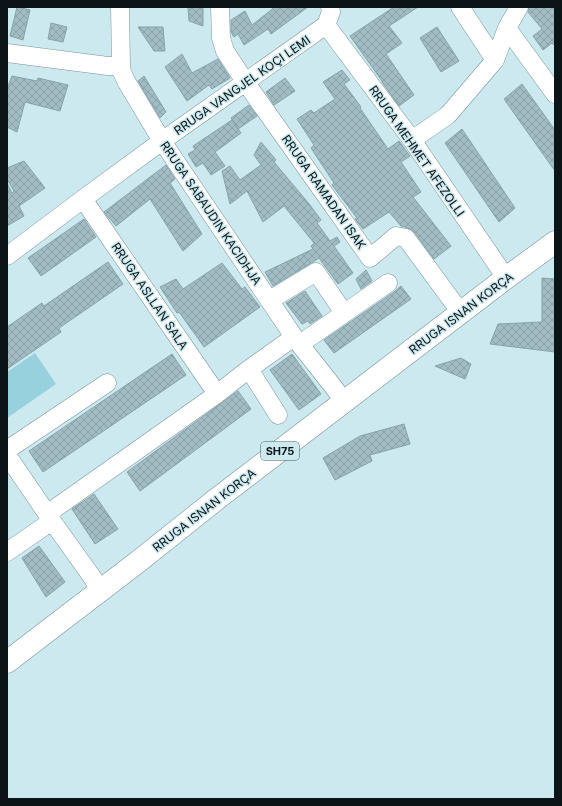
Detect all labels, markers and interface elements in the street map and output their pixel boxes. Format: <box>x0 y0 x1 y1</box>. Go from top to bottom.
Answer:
street label: RRUGA VANGJEL KOÇI LEMI <box>171 32 313 138</box>
street label: RRUGA MEHMET AFEZOLLI <box>366 83 468 219</box>
street label: RRUGA RAMADAN ISAK <box>279 132 369 252</box>
street label: RRUGA SABAUDIN KACIDHJA <box>157 138 265 288</box>
street label: RRUGA ASLLAN SALA <box>109 240 191 352</box>
street label: RRUGA ISNAN KORÇA <box>406 269 516 357</box>
road number: SH75 <box>261 442 299 460</box>
street label: RRUGA ISNAN KORÇA <box>149 465 259 555</box>

